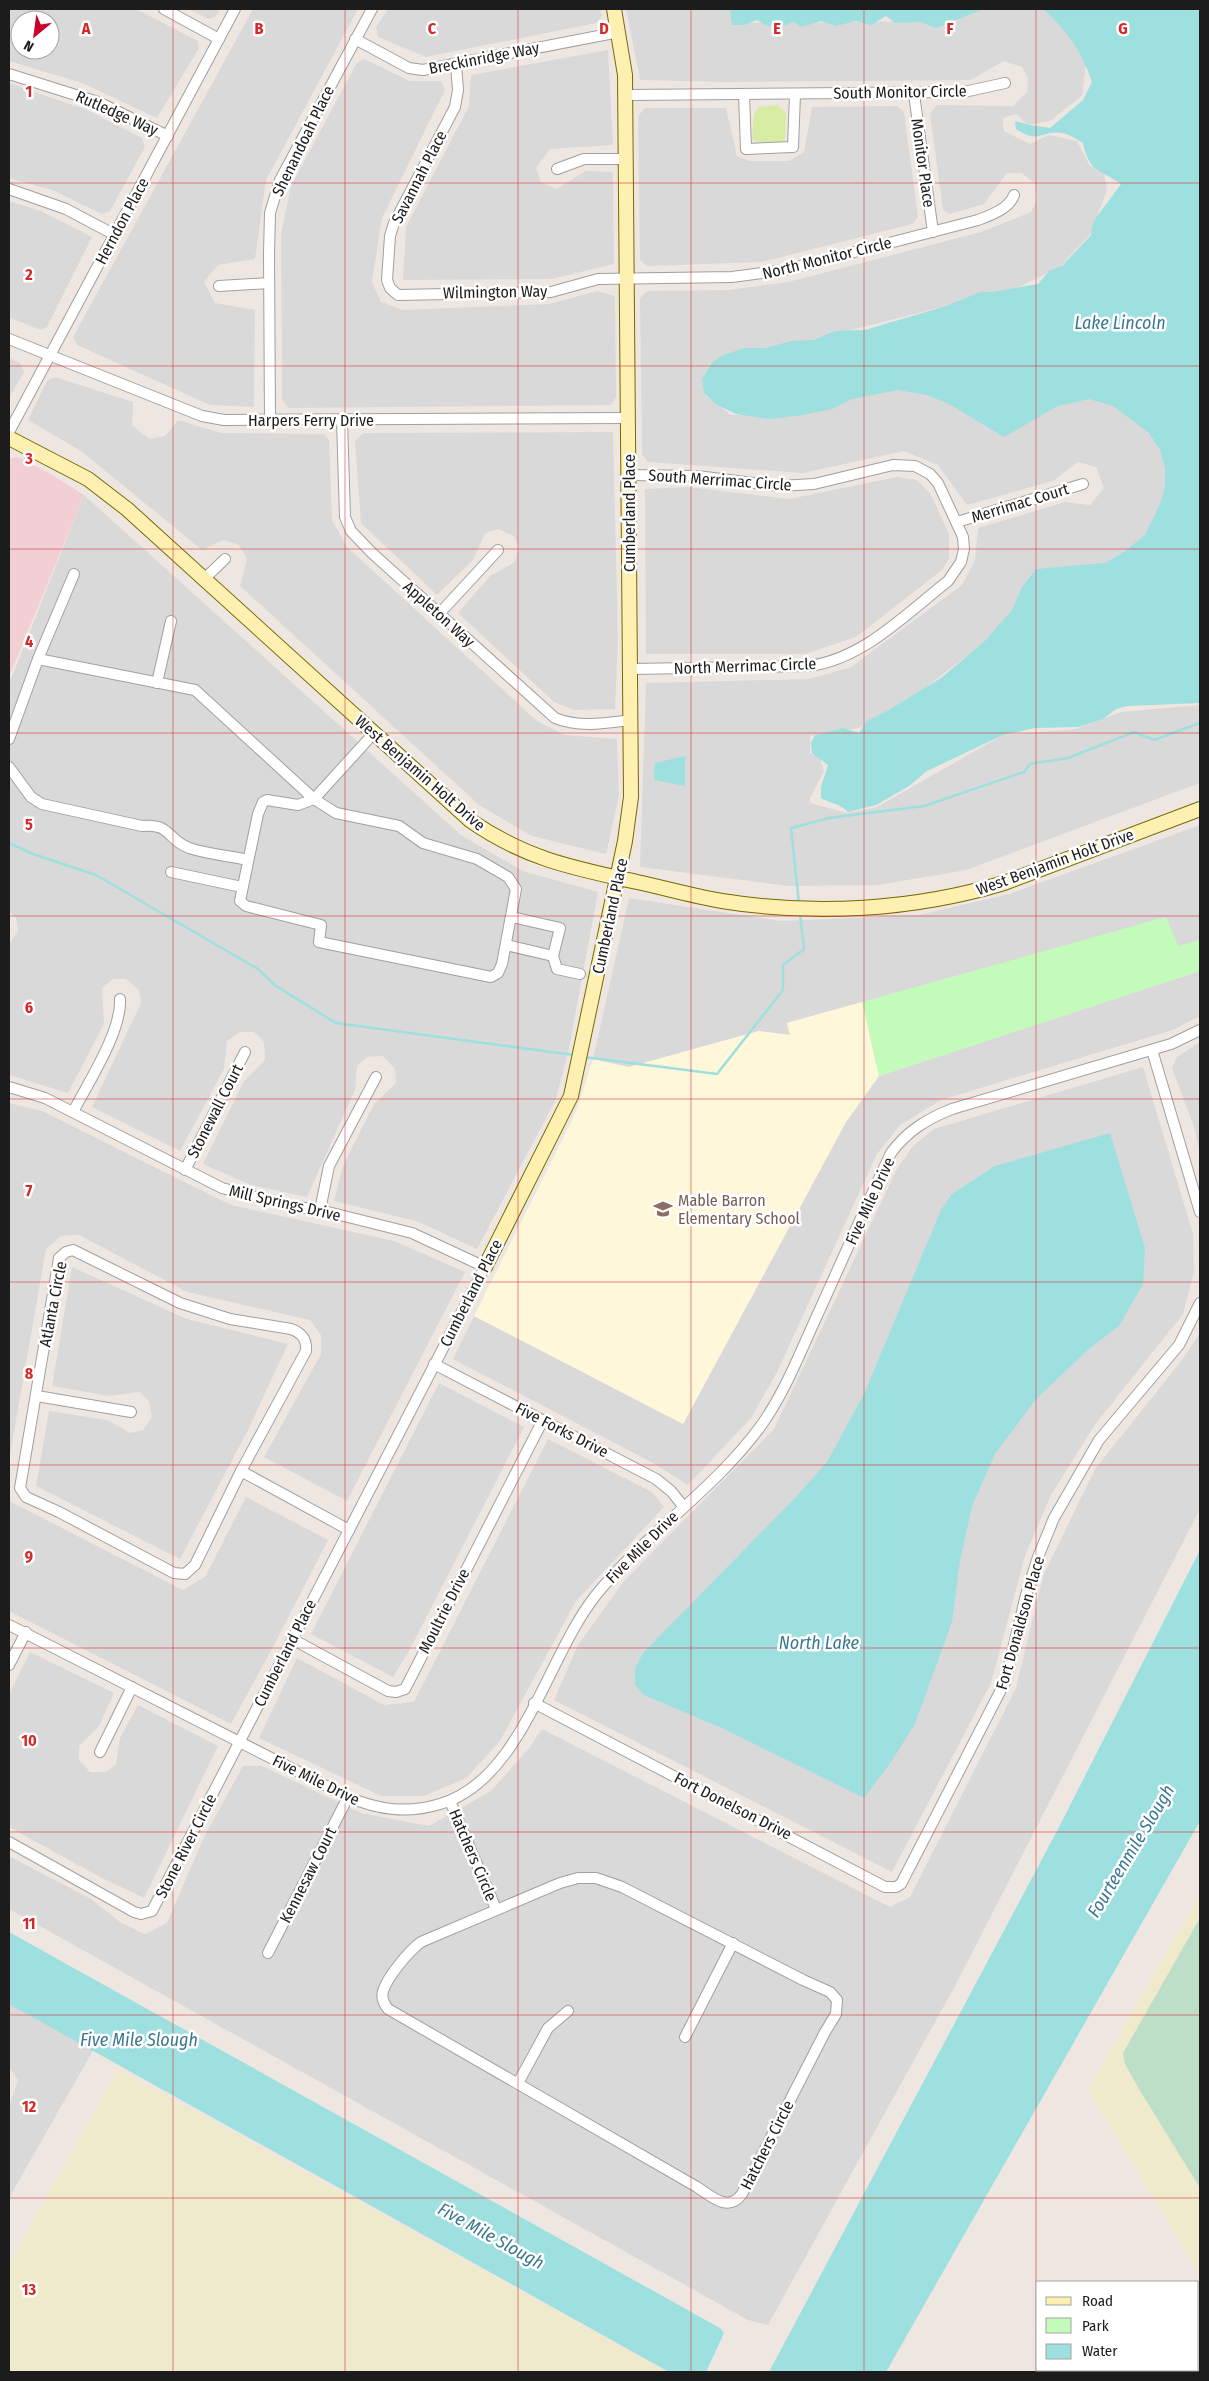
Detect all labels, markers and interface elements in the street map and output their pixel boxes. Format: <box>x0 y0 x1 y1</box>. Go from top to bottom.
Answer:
north arrow <box>10 10 60 60</box>
text: A <box>81 19 91 38</box>
text: B <box>255 19 264 38</box>
text: C <box>428 19 437 38</box>
text: D <box>599 19 609 38</box>
text: E <box>773 19 781 38</box>
text: F <box>946 19 954 38</box>
text: G <box>1118 19 1128 38</box>
text: N <box>21 36 37 55</box>
street label: Breckinridge Way <box>427 38 542 78</box>
street label: South Monitor Circle <box>833 81 967 103</box>
text: 1 <box>26 82 32 101</box>
street label: Shenandoah Place <box>268 83 338 199</box>
street label: Rutledge Way <box>73 86 162 140</box>
street label: Monitor Place <box>907 117 939 209</box>
street label: Savannah Place <box>387 127 451 227</box>
street label: Herndon Place <box>91 174 153 268</box>
street label: North Monitor Circle <box>760 233 894 283</box>
text: 2 <box>24 265 33 284</box>
street label: Wilmington Way <box>443 282 548 302</box>
water label: Lake Lincoln <box>1074 312 1166 334</box>
street label: Harpers Ferry Drive <box>248 411 374 430</box>
text: 3 <box>24 449 33 468</box>
street label: Cumberland Place <box>620 454 639 572</box>
street label: South Merrimac Circle <box>648 466 792 494</box>
street label: Merrimac Court <box>969 479 1072 527</box>
street label: Appleton Way <box>399 577 479 652</box>
text: 4 <box>25 632 33 651</box>
street label: North Merrimac Circle <box>673 654 817 678</box>
street label: West Benjamin Holt Drive <box>351 711 489 835</box>
text: 5 <box>25 815 33 834</box>
street label: West Benjamin Holt Drive <box>974 825 1136 899</box>
street label: Cumberland Place <box>588 856 632 976</box>
text: 6 <box>25 998 33 1017</box>
street label: Stonewall Court <box>183 1060 247 1161</box>
street label: Five Mile Drive <box>841 1154 899 1248</box>
text: 7 <box>26 1181 33 1200</box>
street label: Mill Springs Drive <box>227 1181 343 1225</box>
place label: Mable Barron Elementary School <box>678 1191 800 1228</box>
school or university icon: Mable Barron Elementary School <box>652 1198 674 1220</box>
street label: Cumberland Place <box>436 1236 506 1350</box>
street label: Atlanta Circle <box>35 1259 71 1348</box>
text: 8 <box>25 1364 34 1383</box>
street label: Five Forks Drive <box>512 1398 612 1462</box>
street label: Five Mile Drive <box>602 1507 682 1587</box>
text: 9 <box>25 1547 33 1566</box>
street label: Fort Donaldson Place <box>992 1554 1048 1692</box>
street label: Moultrie Drive <box>414 1565 474 1657</box>
street label: Cumberland Place <box>250 1596 320 1710</box>
water label: North Lake <box>779 1632 860 1654</box>
text: 10 <box>21 1731 37 1750</box>
street label: Five Mile Drive <box>269 1751 363 1809</box>
street label: Fort Donelson Drive <box>671 1768 795 1844</box>
water label: Fourteenmile Slough <box>1083 1781 1179 1921</box>
street label: Stone River Circle <box>151 1791 221 1901</box>
street label: Hatchers Circle <box>445 1806 501 1904</box>
street label: Kennesaw Court <box>276 1823 341 1926</box>
text: 11 <box>22 1914 36 1933</box>
water label: Five Mile Slough <box>80 2029 198 2051</box>
text: 12 <box>22 2097 37 2116</box>
street label: Hatchers Circle <box>736 2097 798 2193</box>
water label: Five Mile Slough <box>434 2198 548 2274</box>
text: 13 <box>22 2280 37 2299</box>
legend <box>1036 2281 1199 2371</box>
text: Road <box>1082 2292 1113 2310</box>
text: Park <box>1082 2317 1109 2335</box>
text: Water <box>1082 2342 1118 2360</box>

